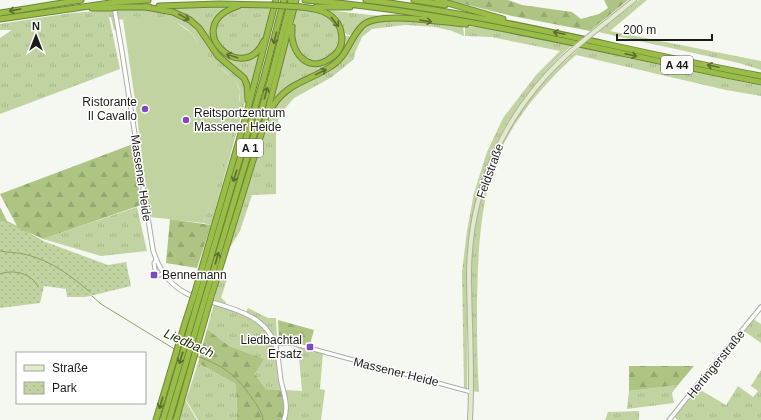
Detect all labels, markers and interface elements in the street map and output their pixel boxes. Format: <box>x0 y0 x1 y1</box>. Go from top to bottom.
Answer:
one-way arrow <box>9 6 22 14</box>
one-way arrow <box>178 13 190 21</box>
north arrow <box>16 16 56 56</box>
one-way arrow <box>331 16 340 27</box>
scale bar <box>617 16 712 42</box>
one-way arrow <box>419 17 432 25</box>
text: N <box>32 20 40 32</box>
text: 200 m <box>623 23 656 37</box>
one-way arrow <box>553 29 566 37</box>
one-way arrow <box>270 31 278 44</box>
one-way arrow <box>625 51 638 59</box>
one-way arrow <box>225 52 238 59</box>
road number: A 44 <box>661 56 693 74</box>
one-way arrow <box>707 62 720 70</box>
one-way arrow <box>315 68 327 75</box>
one-way arrow <box>263 87 270 100</box>
place label: Ristorante Il Cavallo <box>82 95 137 123</box>
marker: Ristorante Il Cavallo <box>140 104 150 114</box>
place label: Reitsportzentrum Massener Heide <box>194 106 285 134</box>
marker: Reitsportzentrum Massener Heide <box>181 115 191 125</box>
street label: Massener Heide <box>128 134 154 223</box>
road number: A 1 <box>237 139 263 157</box>
street label: Feldstraße <box>474 141 506 200</box>
one-way arrow <box>231 170 238 183</box>
one-way arrow <box>214 252 221 265</box>
place label: Bennemann <box>162 268 227 282</box>
marker: Bennemann <box>149 270 159 280</box>
water label: Liedbach <box>162 325 216 361</box>
street label: Hertingerstraße <box>684 327 748 401</box>
place label: Liedbachtal Ersatz <box>241 333 302 361</box>
marker: Liedbachtal Ersatz <box>305 342 315 352</box>
one-way arrow <box>177 351 184 364</box>
legend <box>16 352 146 404</box>
street label: Massener Heide <box>352 355 440 389</box>
text: Straße <box>52 361 88 375</box>
text: Park <box>52 381 78 395</box>
one-way arrow <box>157 396 164 409</box>

